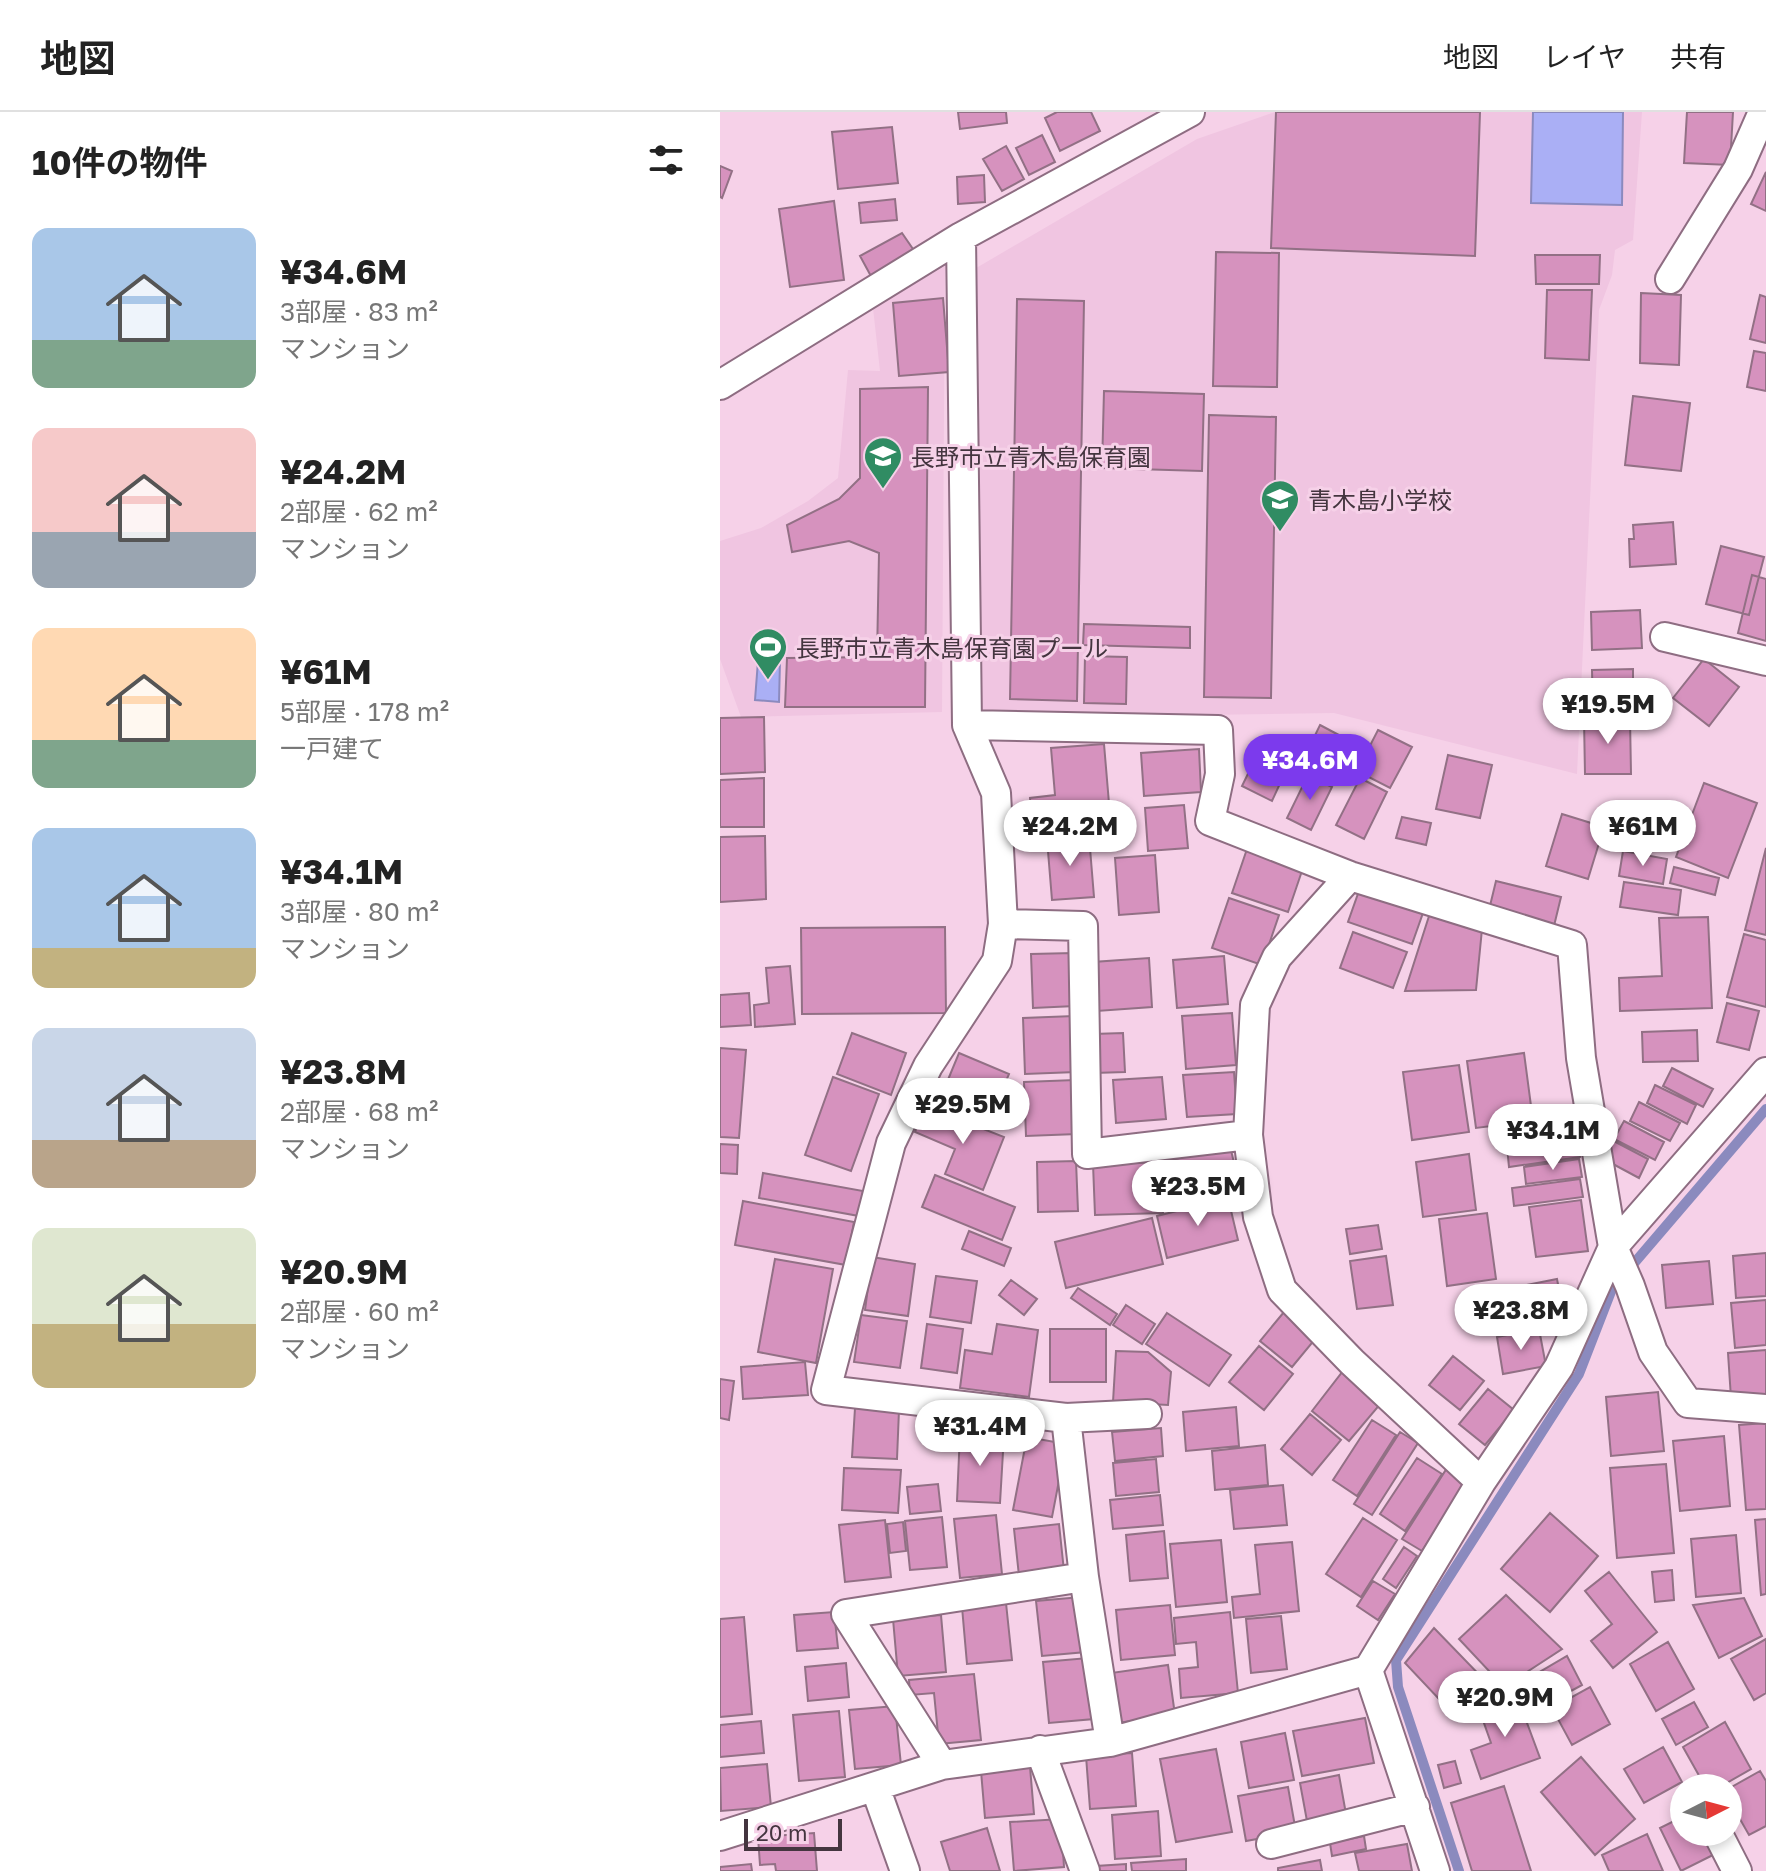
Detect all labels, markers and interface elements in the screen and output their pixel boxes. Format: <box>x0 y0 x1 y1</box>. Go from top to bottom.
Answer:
text: 地図 <box>40 35 116 80</box>
text: 地図 <box>1443 40 1499 73</box>
text: レイヤ <box>1543 40 1626 73</box>
text: 共有 <box>1670 40 1726 73</box>
icon: filters <box>644 138 688 182</box>
text: 10件の物件 <box>32 142 208 182</box>
text: ¥34.6M <box>280 251 407 291</box>
icon: home <box>96 260 192 356</box>
text: 3部屋 · 83 m² <box>280 296 438 327</box>
text: マンション <box>280 333 410 364</box>
school or university icon: 長野市立青木島保育園 <box>862 435 904 490</box>
place label: 長野市立青木島保育園 <box>911 442 1151 471</box>
text: ¥24.2M <box>280 451 406 491</box>
icon: home <box>96 460 192 556</box>
school or university icon: 青木島小学校 <box>1259 478 1301 533</box>
place label: 青木島小学校 <box>1308 485 1452 514</box>
text: 2部屋 · 62 m² <box>280 496 438 527</box>
text: マンション <box>280 533 410 564</box>
sports icon: 長野市立青木島保育園プール <box>747 626 789 681</box>
place label: 長野市立青木島保育園プール <box>796 633 1108 662</box>
text: ¥61M <box>280 651 372 691</box>
icon: home <box>96 660 192 756</box>
pin: ¥19.5M <box>1543 678 1673 746</box>
text: ¥19.5M <box>1561 688 1655 719</box>
text: 5部屋 · 178 m² <box>280 696 449 727</box>
text: 一戸建て <box>280 733 384 764</box>
pin: ¥34.6M <box>1245 734 1375 802</box>
text: ¥34.6M <box>1261 744 1359 775</box>
pin: ¥24.2M <box>1005 800 1135 868</box>
pin: ¥61M <box>1596 800 1690 868</box>
text: ¥24.2M <box>1022 810 1118 841</box>
text: ¥61M <box>1608 810 1678 841</box>
text: ¥34.1M <box>280 851 403 891</box>
icon: home <box>96 860 192 956</box>
text: 3部屋 · 80 m² <box>280 896 439 927</box>
text: マンション <box>280 933 410 964</box>
text: ¥23.8M <box>280 1051 407 1091</box>
icon: home <box>96 1060 192 1156</box>
pin: ¥29.5M <box>898 1078 1028 1146</box>
text: ¥29.5M <box>915 1088 1011 1119</box>
text: 2部屋 · 68 m² <box>280 1096 438 1127</box>
pin: ¥34.1M <box>1488 1104 1618 1172</box>
text: ¥34.1M <box>1506 1114 1600 1145</box>
text: マンション <box>280 1133 410 1164</box>
pin: ¥23.5M <box>1133 1160 1263 1228</box>
text: ¥23.5M <box>1150 1170 1246 1201</box>
text: ¥20.9M <box>280 1251 408 1291</box>
icon: home <box>96 1260 192 1356</box>
pin: ¥23.8M <box>1456 1284 1586 1352</box>
text: ¥23.8M <box>1473 1294 1569 1325</box>
text: 2部屋 · 60 m² <box>280 1296 439 1327</box>
text: マンション <box>280 1333 410 1364</box>
pin: ¥31.4M <box>915 1400 1045 1468</box>
text: ¥31.4M <box>933 1410 1027 1441</box>
pin: ¥20.9M <box>1440 1671 1570 1739</box>
text: ¥20.9M <box>1456 1681 1554 1712</box>
north arrow <box>1670 1774 1742 1846</box>
map controls <box>1670 1774 1742 1846</box>
scale bar <box>744 1815 842 1851</box>
text: 20 m <box>756 1819 807 1846</box>

